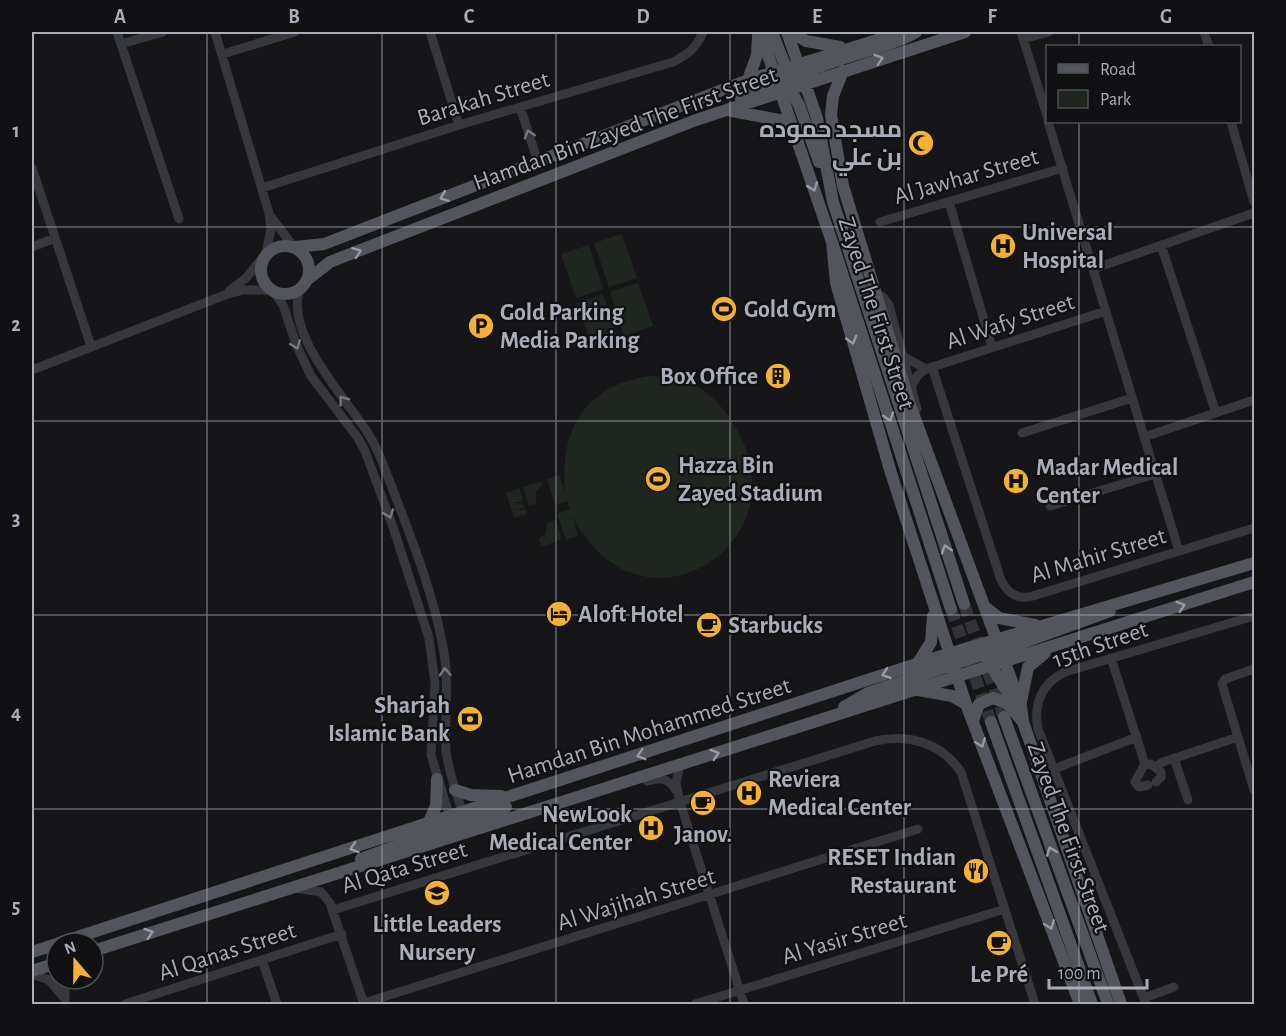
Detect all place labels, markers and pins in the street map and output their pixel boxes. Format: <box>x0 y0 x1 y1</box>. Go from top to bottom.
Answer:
place label: مسجد حموده بن علي <box>759 118 902 176</box>
mosque icon: مسجد حموده بن علي <box>906 128 936 158</box>
place label: Universal Hospital <box>1022 221 1113 273</box>
hospital icon: Universal Hospital <box>988 231 1018 261</box>
sports icon: Gold Gym <box>709 294 739 324</box>
place label: Gold Gym <box>744 298 836 322</box>
place label: Gold Parking Media Parking <box>500 301 640 353</box>
parking icon: Gold Parking Media Parking <box>466 311 496 341</box>
building icon: Box Office <box>763 361 793 391</box>
place label: Box Office <box>660 365 758 389</box>
place label: Hazza Bin Zayed Stadium <box>678 454 823 506</box>
place label: Madar Medical Center <box>1036 456 1178 508</box>
sports icon: Hazza Bin Zayed Stadium <box>643 464 673 494</box>
hospital icon: Madar Medical Center <box>1001 466 1031 496</box>
hotel icon: Aloft Hotel <box>544 599 574 629</box>
place label: Aloft Hotel <box>578 603 683 627</box>
cafe icon: Starbucks <box>694 610 724 640</box>
place label: Starbucks <box>728 614 823 638</box>
place label: Sharjah Islamic Bank <box>328 694 450 746</box>
bank icon: Sharjah Islamic Bank <box>455 704 485 734</box>
place label: Reviera Medical Center <box>768 768 912 820</box>
hospital icon: Reviera Medical Center <box>734 778 764 808</box>
cafe icon: Janov. <box>688 788 718 818</box>
place label: NewLook Medical Center <box>489 803 633 855</box>
hospital icon: NewLook Medical Center <box>636 813 666 843</box>
place label: Janov. <box>674 823 732 847</box>
place label: RESET Indian Restaurant <box>827 846 956 898</box>
restaurant icon: RESET Indian Restaurant <box>961 856 991 886</box>
school or university icon: Little Leaders Nursery <box>422 878 452 908</box>
place label: Little Leaders Nursery <box>373 913 501 965</box>
cafe icon: Le Pré <box>984 928 1014 958</box>
place label: Le Pré <box>970 963 1028 987</box>

